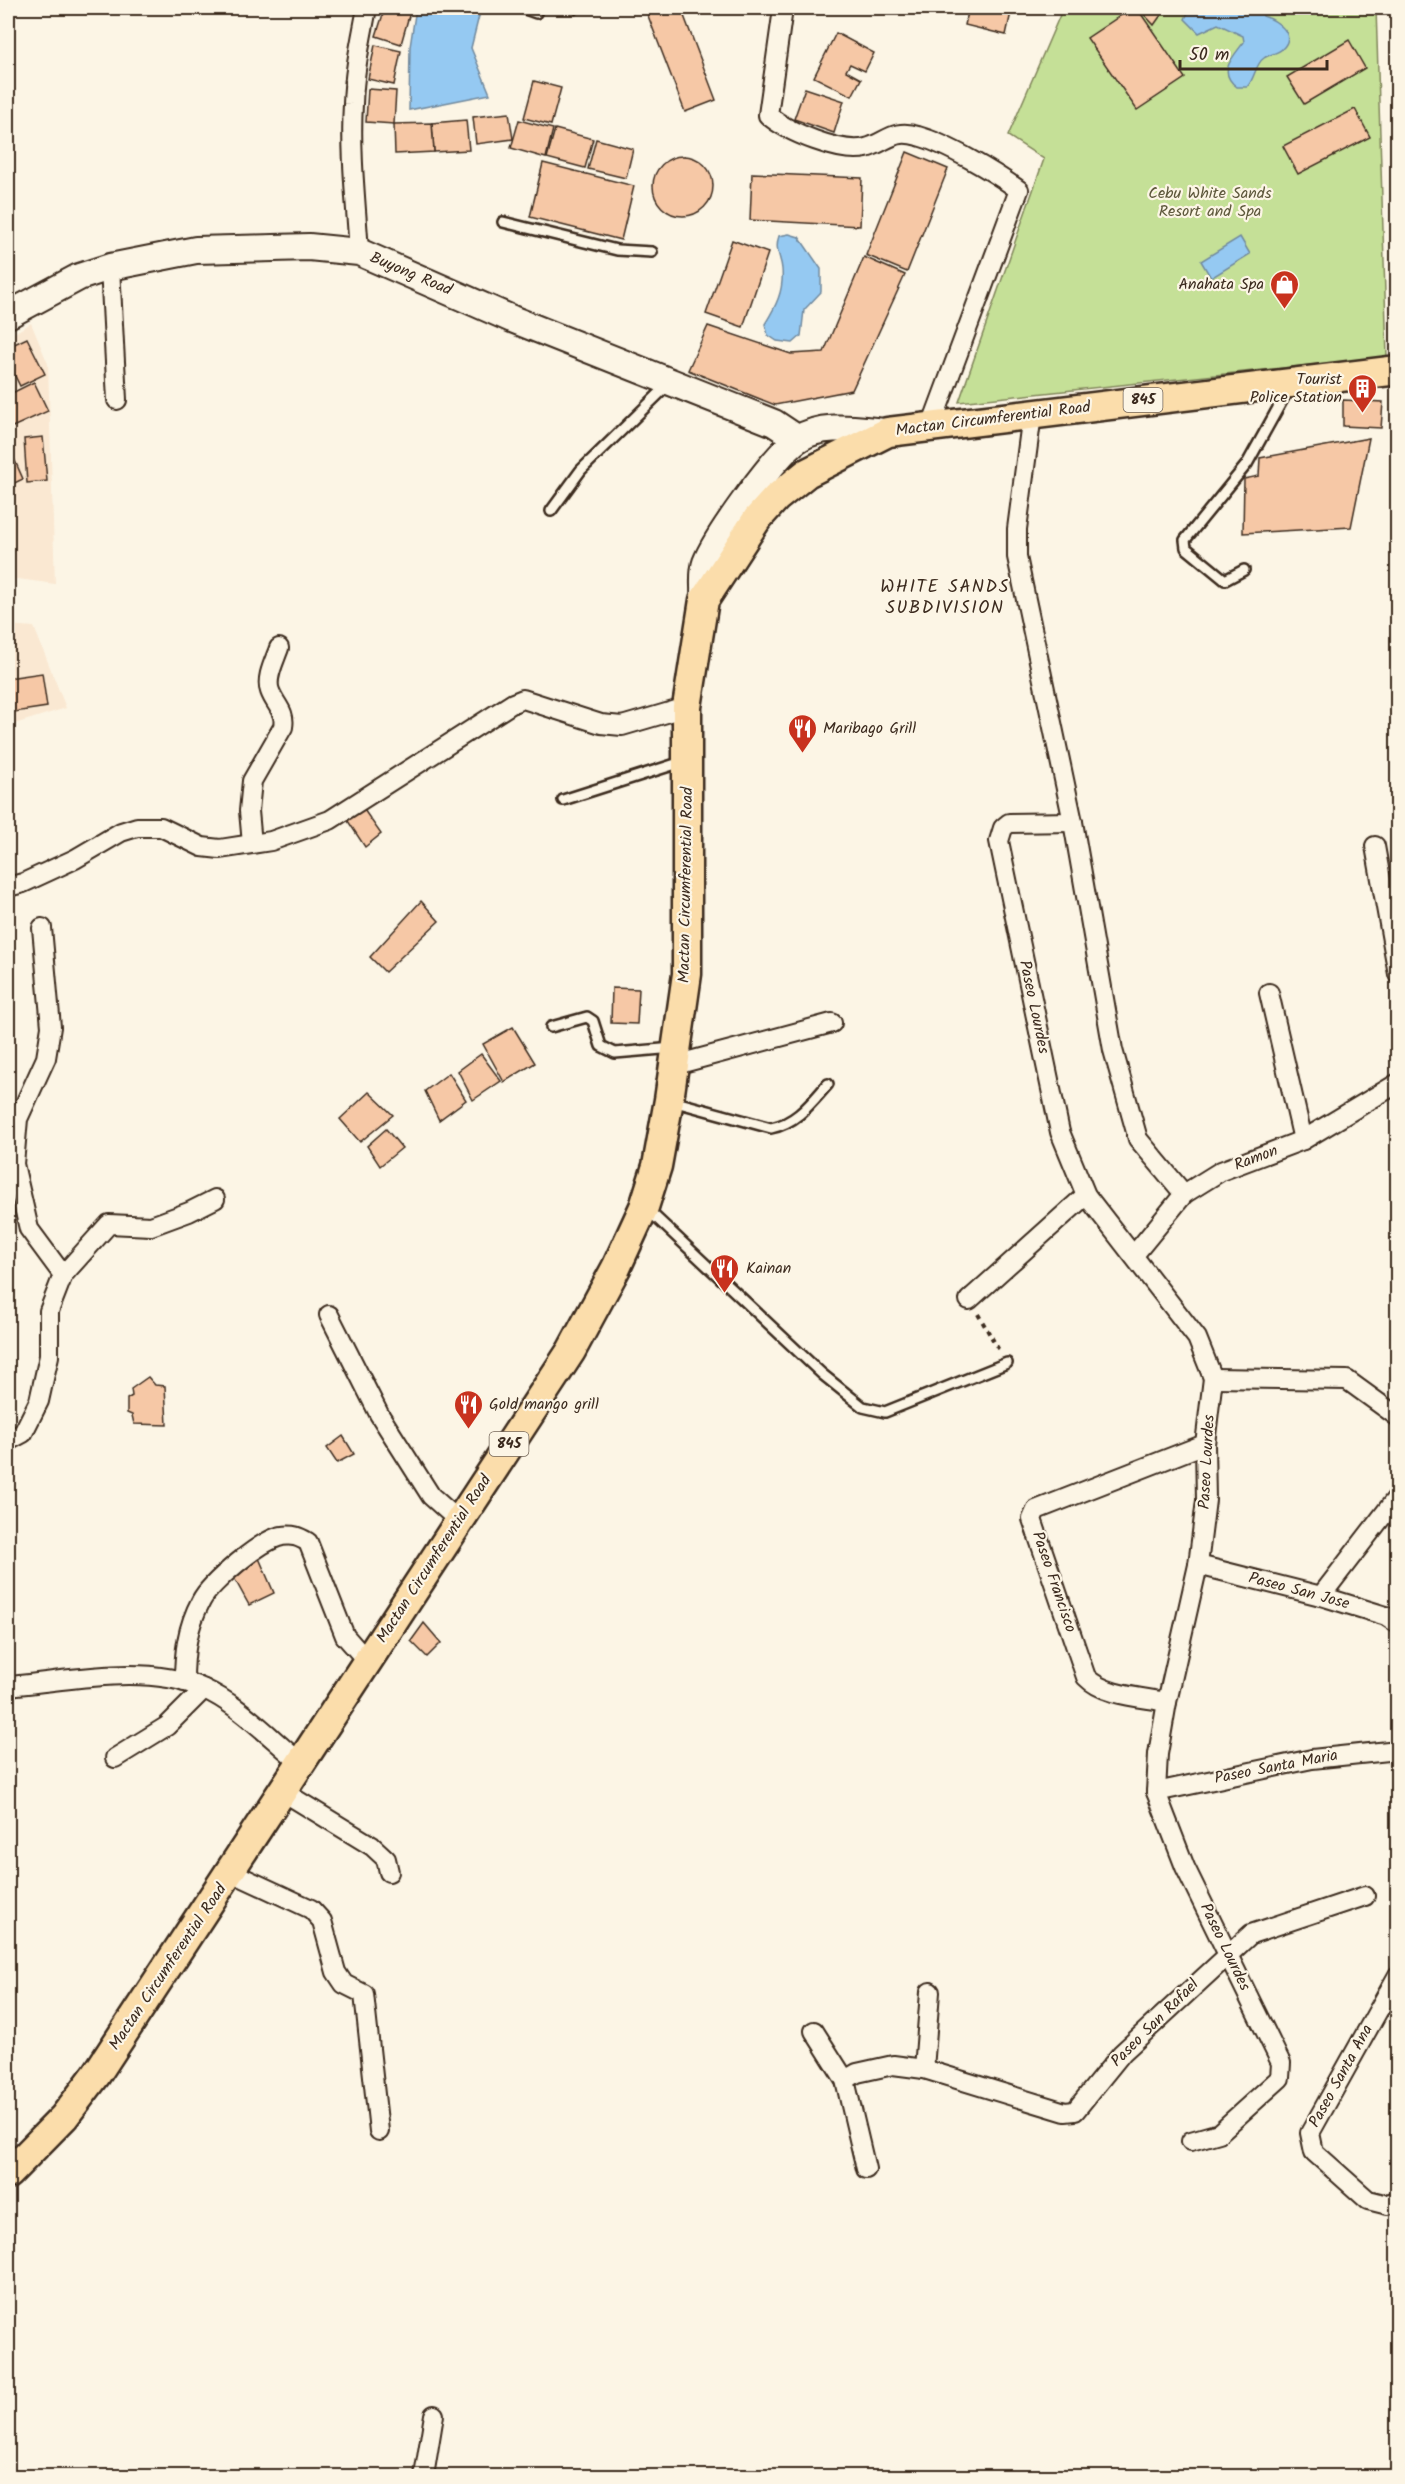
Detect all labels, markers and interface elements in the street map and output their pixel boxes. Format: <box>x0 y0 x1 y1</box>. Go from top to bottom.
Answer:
scale bar <box>1180 33 1327 71</box>
text: 50 m <box>1189 41 1229 70</box>
park label: Cebu White Sands Resort and Spa <box>1148 181 1272 224</box>
street label: Buyong Road <box>366 245 457 303</box>
shop icon: Anahata Spa <box>1269 268 1301 310</box>
place label: Anahata Spa <box>1178 272 1264 297</box>
place label: Tourist Police Station <box>1250 367 1343 410</box>
building icon: Tourist Police Station <box>1347 372 1379 414</box>
road number: 845 <box>1124 388 1162 412</box>
street label: Mactan Circumferential Road <box>894 395 1093 443</box>
district label: WHITE SANDS SUBDIVISION <box>880 573 1010 623</box>
restaurant icon: Maribago Grill <box>786 712 818 754</box>
place label: Maribago Grill <box>823 716 916 741</box>
street label: Mactan Circumferential Road <box>672 786 700 983</box>
street label: Paseo Lourdes <box>1012 958 1056 1056</box>
street label: Ramon <box>1230 1138 1282 1178</box>
restaurant icon: Kainan <box>709 1252 741 1294</box>
place label: Kainan <box>746 1256 791 1281</box>
restaurant icon: Gold mango grill <box>452 1388 484 1430</box>
place label: Gold mango grill <box>489 1392 599 1417</box>
street label: Paseo Lourdes <box>1192 1414 1222 1510</box>
road number: 845 <box>490 1432 528 1456</box>
street label: Mactan Circumferential Road <box>370 1469 498 1648</box>
street label: Paseo Francisco <box>1025 1528 1083 1636</box>
street label: Paseo San Jose <box>1246 1566 1352 1616</box>
street label: Paseo Santa Maria <box>1212 1743 1340 1791</box>
street label: Mactan Circumferential Road <box>103 1878 234 2055</box>
street label: Paseo Lourdes <box>1193 1899 1257 1995</box>
street label: Paseo San Rafael <box>1105 1973 1205 2073</box>
street label: Paseo Santa Ana <box>1302 2020 1380 2132</box>

